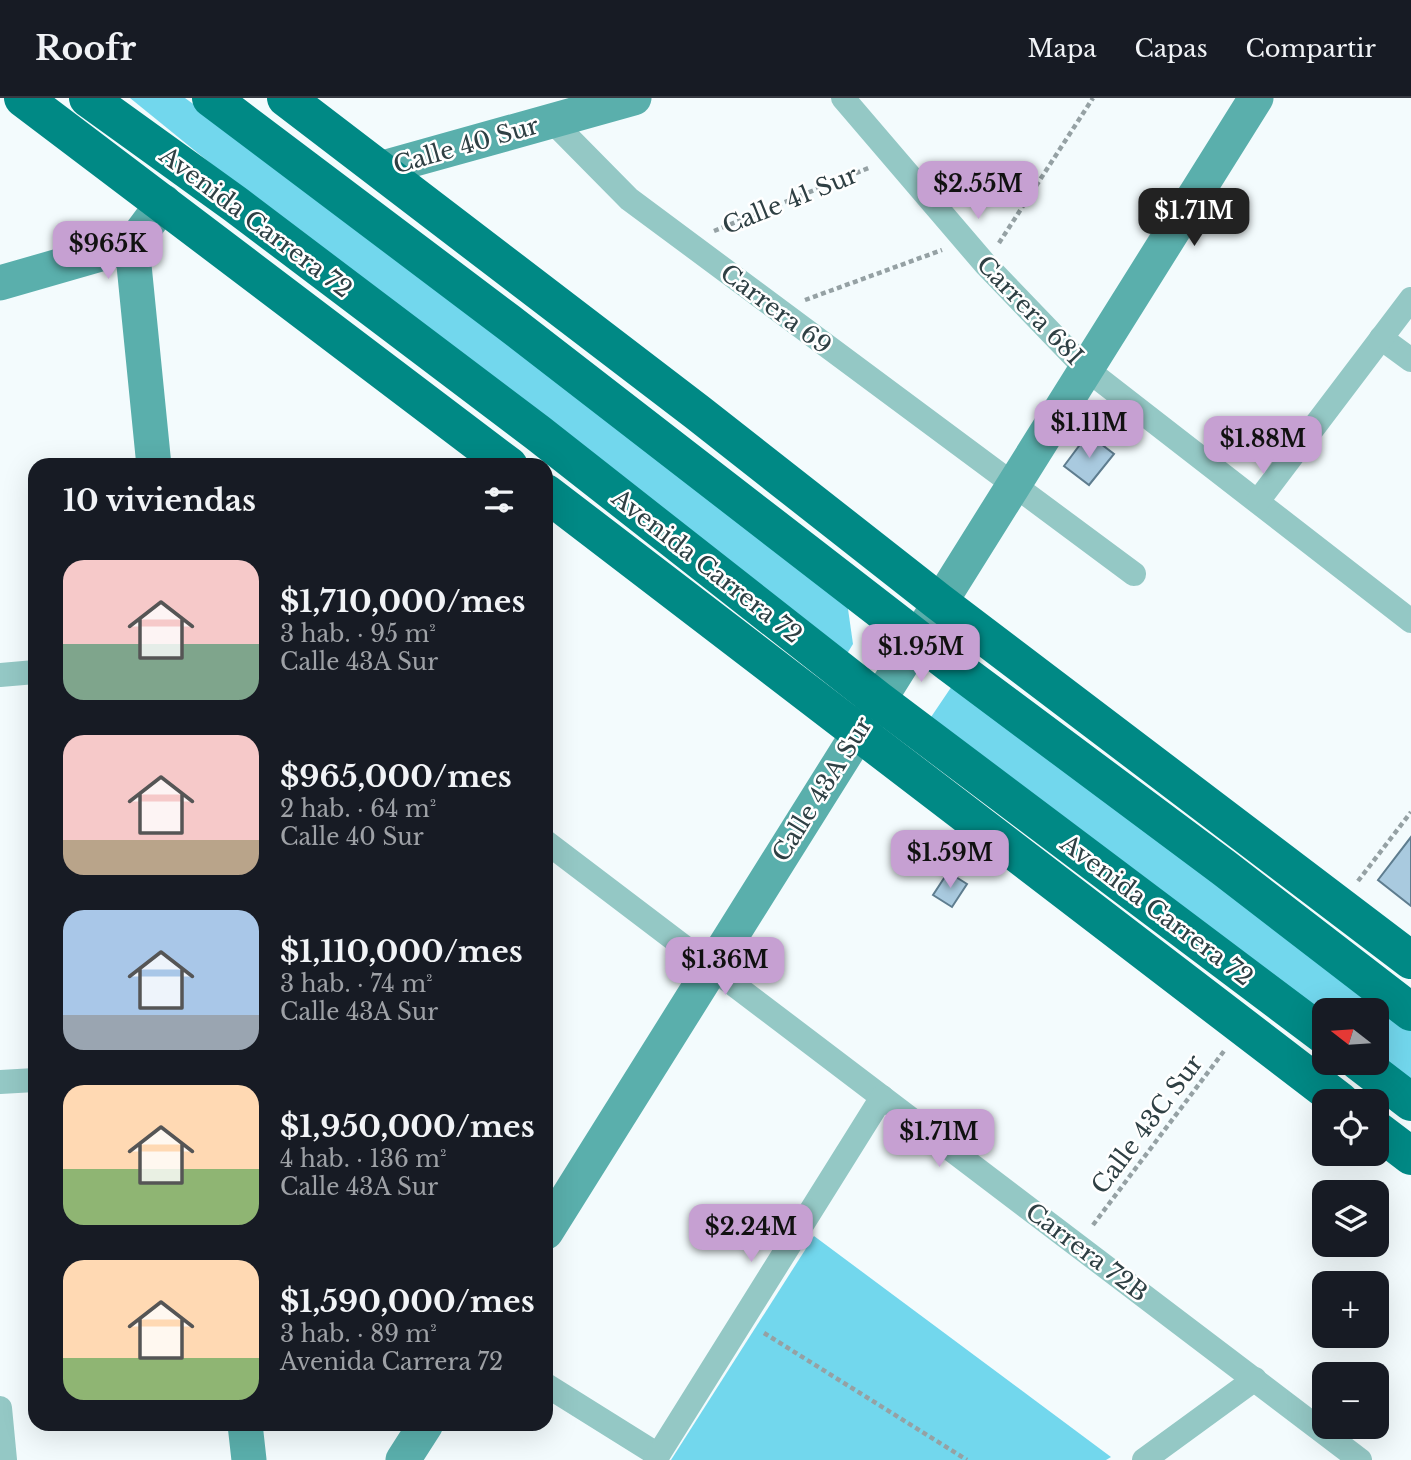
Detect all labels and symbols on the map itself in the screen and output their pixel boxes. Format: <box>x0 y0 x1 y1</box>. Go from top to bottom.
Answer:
street label: Calle 40 Sur <box>390 110 543 180</box>
street label: Avenida Carrera 72 <box>153 140 358 304</box>
street label: Calle 41 Sur <box>718 159 862 240</box>
pin: $2.55M <box>921 162 1035 221</box>
pin: $1.71M <box>1137 188 1251 248</box>
pin: $965K <box>59 222 157 281</box>
street label: Carrera 68I <box>971 249 1089 371</box>
street label: Carrera 69 <box>715 258 837 360</box>
pin: $1.11M <box>1032 400 1146 460</box>
pin: $1.88M <box>1206 416 1320 476</box>
street label: Avenida Carrera 72 <box>605 482 808 649</box>
pin: $1.95M <box>864 624 978 684</box>
street label: Calle 43A Sur <box>766 711 878 867</box>
street label: Avenida Carrera 72 <box>1054 828 1259 992</box>
pin: $1.59M <box>893 830 1007 890</box>
pin: $1.36M <box>668 937 782 997</box>
north arrow <box>1312 998 1390 1074</box>
street label: Calle 43C Sur <box>1085 1048 1209 1199</box>
pin: $1.71M <box>882 1110 996 1169</box>
street label: Carrera 72B <box>1020 1197 1154 1307</box>
pin: $2.24M <box>694 1204 808 1264</box>

